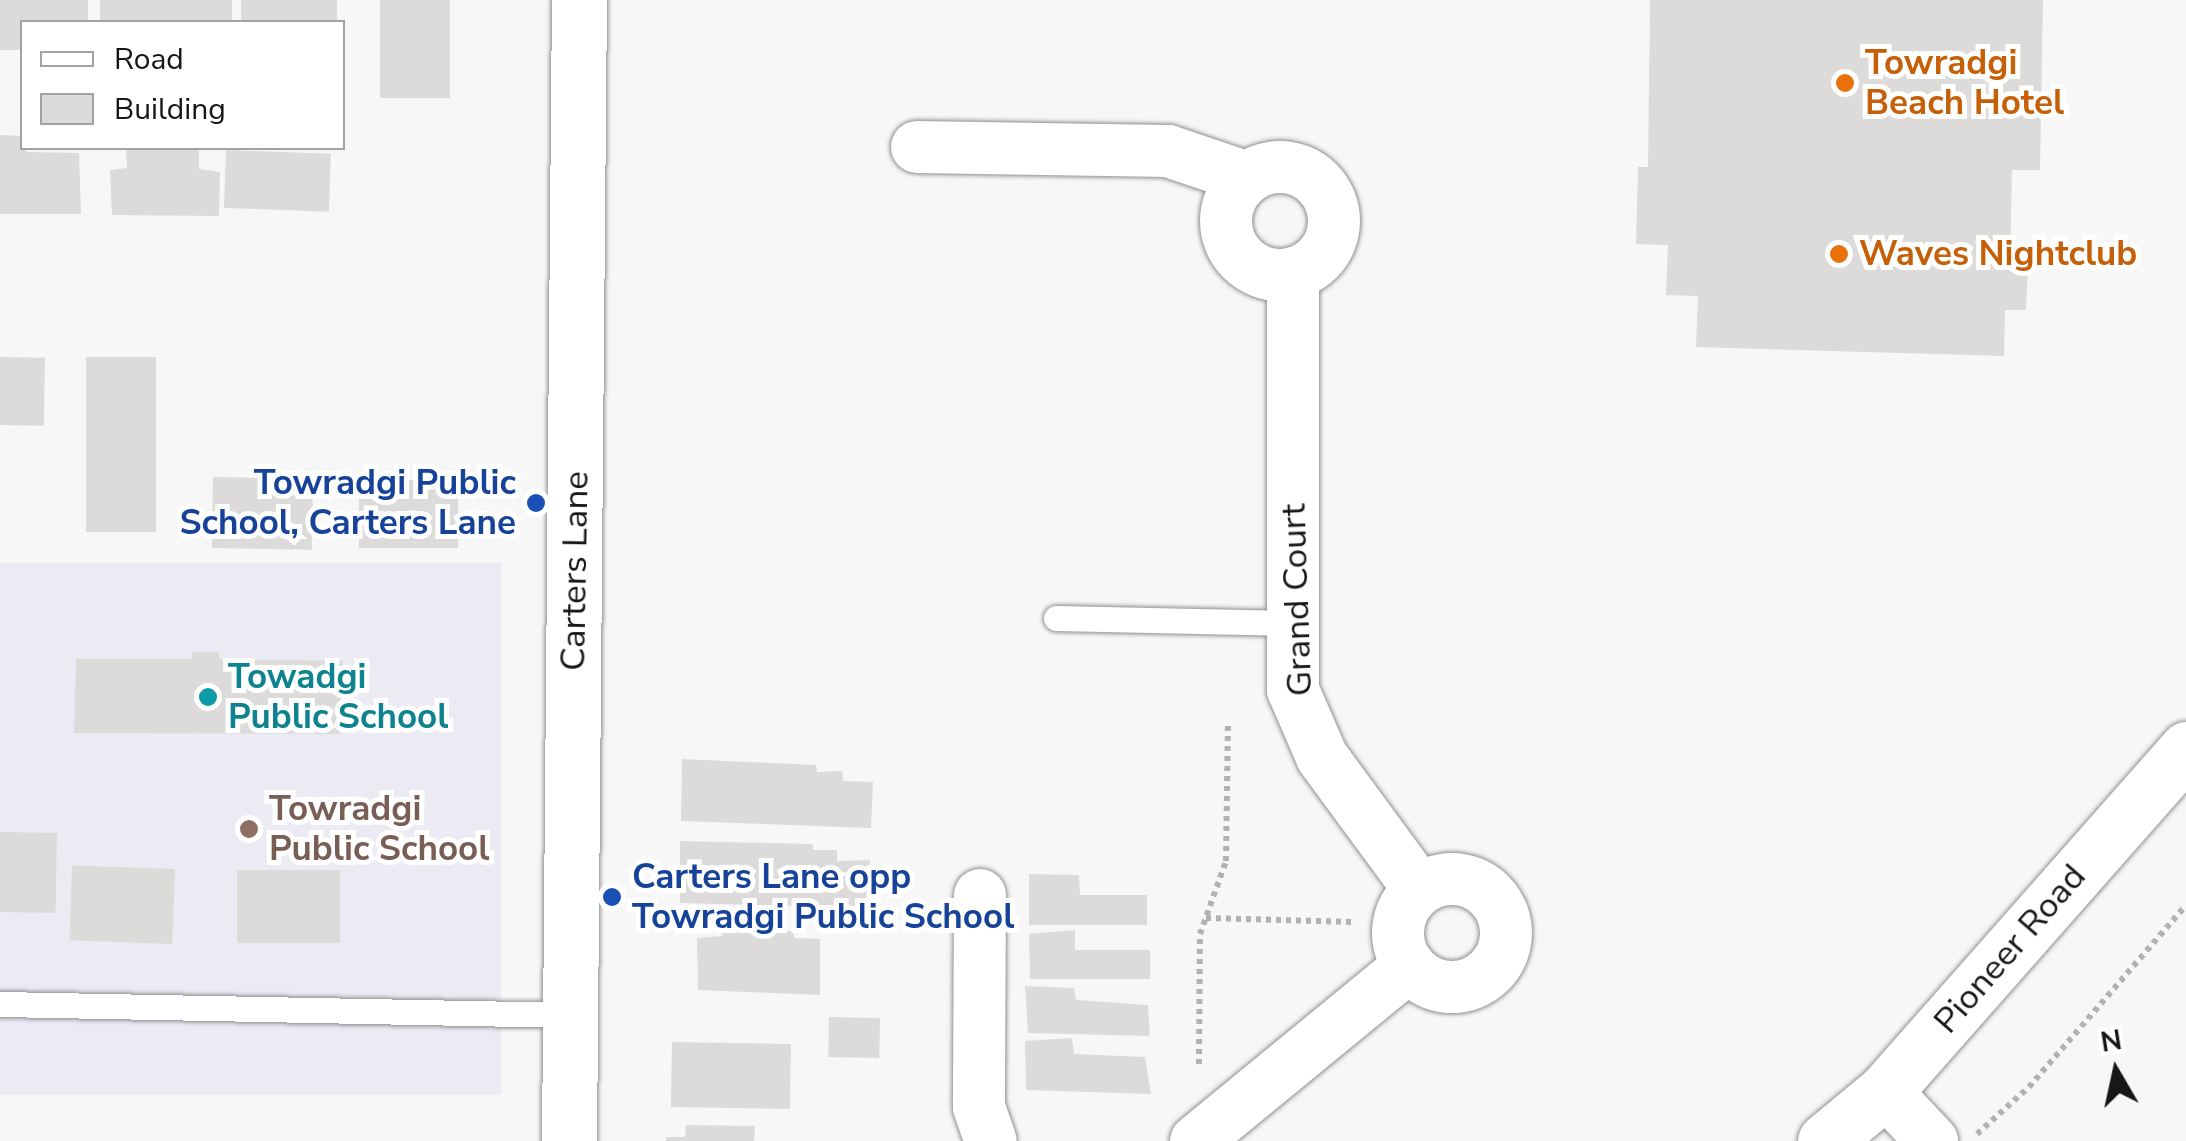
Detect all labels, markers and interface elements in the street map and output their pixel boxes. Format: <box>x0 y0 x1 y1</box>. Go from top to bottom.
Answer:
legend <box>20 20 345 150</box>
text: Road <box>114 39 184 80</box>
place label: Towradgi Beach Hotel <box>1865 42 2064 124</box>
marker: Towradgi Beach Hotel <box>1834 72 1856 94</box>
text: Building <box>114 89 226 130</box>
place label: Waves Nightclub <box>1859 233 2137 275</box>
marker: Waves Nightclub <box>1828 243 1850 265</box>
place label: Towradgi Public School, Carters Lane <box>179 462 516 544</box>
street label: Carters Lane <box>552 471 598 671</box>
marker: Towradgi Public School, Carters Lane <box>525 492 547 514</box>
street label: Grand Court <box>1273 503 1321 697</box>
place label: Towadgi Public School <box>228 656 448 738</box>
marker: Towadgi Public School <box>197 686 219 708</box>
place label: Towradgi Public School <box>269 788 489 870</box>
marker: Towradgi Public School <box>238 818 260 840</box>
place label: Carters Lane opp Towradgi Public School <box>632 856 1014 938</box>
street label: Pioneer Road <box>1925 856 2095 1042</box>
marker: Carters Lane opp Towradgi Public School <box>601 886 623 908</box>
north arrow <box>2066 1021 2166 1121</box>
text: N <box>2098 1021 2125 1062</box>

